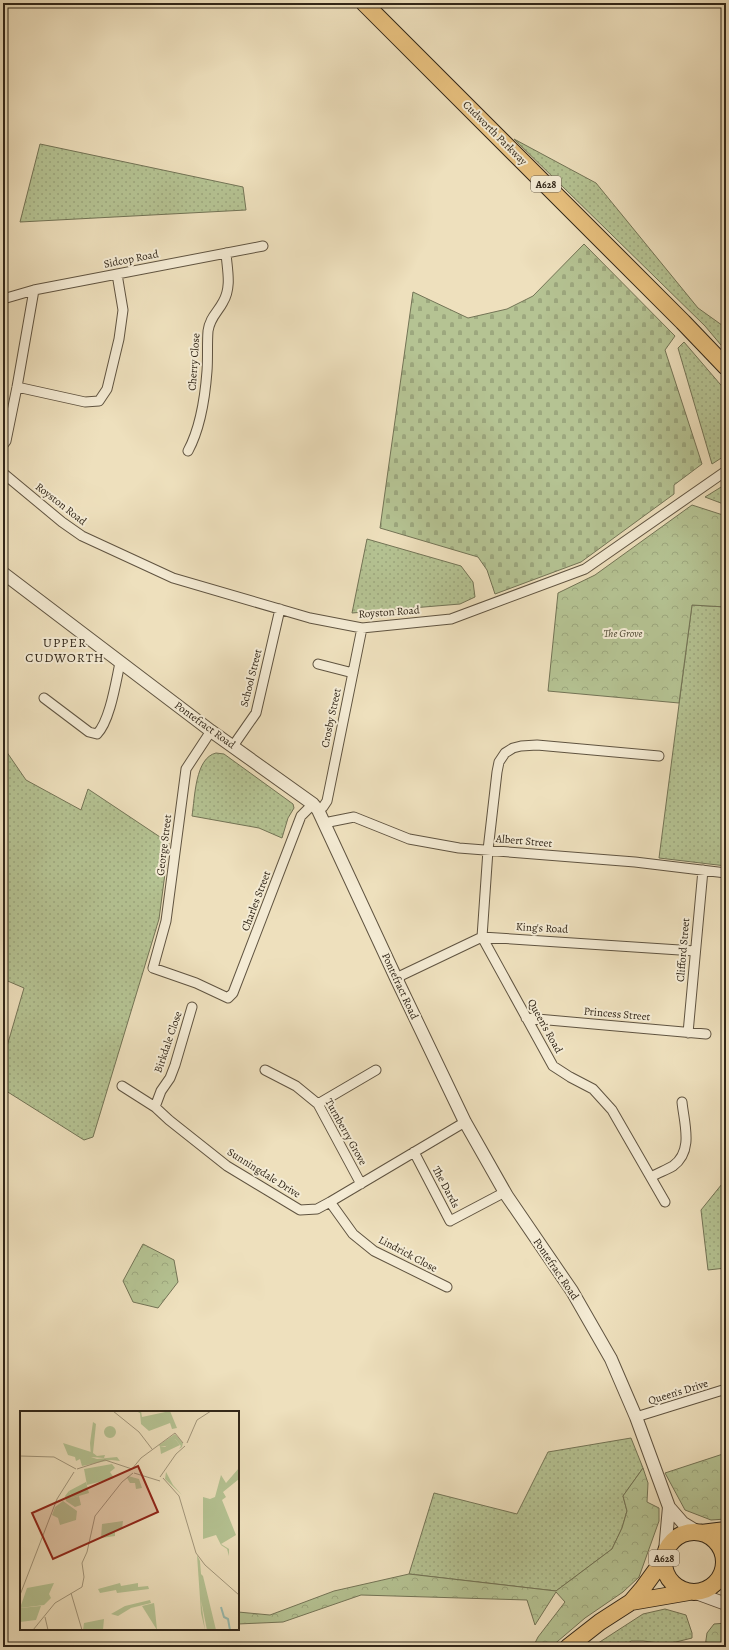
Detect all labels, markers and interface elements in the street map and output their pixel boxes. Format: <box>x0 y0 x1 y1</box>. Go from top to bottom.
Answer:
street label: Cudworth Parkway <box>459 97 531 169</box>
road number: A628 <box>531 176 561 192</box>
street label: Sidcop Road <box>102 246 160 272</box>
street label: Cherry Close <box>185 333 204 391</box>
street label: Royston Road <box>32 479 90 529</box>
street label: Royston Road <box>358 602 420 622</box>
park label: The Grove <box>604 626 643 641</box>
district label: UPPER CUDWORTH <box>25 634 105 666</box>
street label: School Street <box>237 647 266 708</box>
street label: Crosby Street <box>317 687 345 749</box>
street label: Pontefract Road <box>172 698 239 752</box>
street label: George Street <box>153 813 175 876</box>
street label: Albert Street <box>494 831 553 851</box>
street label: Charles Street <box>238 868 274 933</box>
street label: Clifford Street <box>673 917 693 983</box>
street label: King's Road <box>515 919 569 937</box>
street label: Pontefract Road <box>378 950 422 1022</box>
street label: Queen's Road <box>524 996 566 1056</box>
street label: Princess Street <box>583 1004 651 1024</box>
street label: Birkdale Close <box>150 1009 186 1075</box>
street label: Turnberry Grove <box>321 1096 371 1168</box>
street label: Sunningdale Drive <box>224 1144 304 1202</box>
street label: The Dards <box>429 1163 463 1211</box>
street label: Lindrick Close <box>376 1232 440 1276</box>
street label: Pontefract Road <box>530 1235 582 1303</box>
street label: Queen's Drive <box>646 1376 710 1408</box>
inset map <box>20 1411 239 1630</box>
road number: A628 <box>649 1550 679 1566</box>

